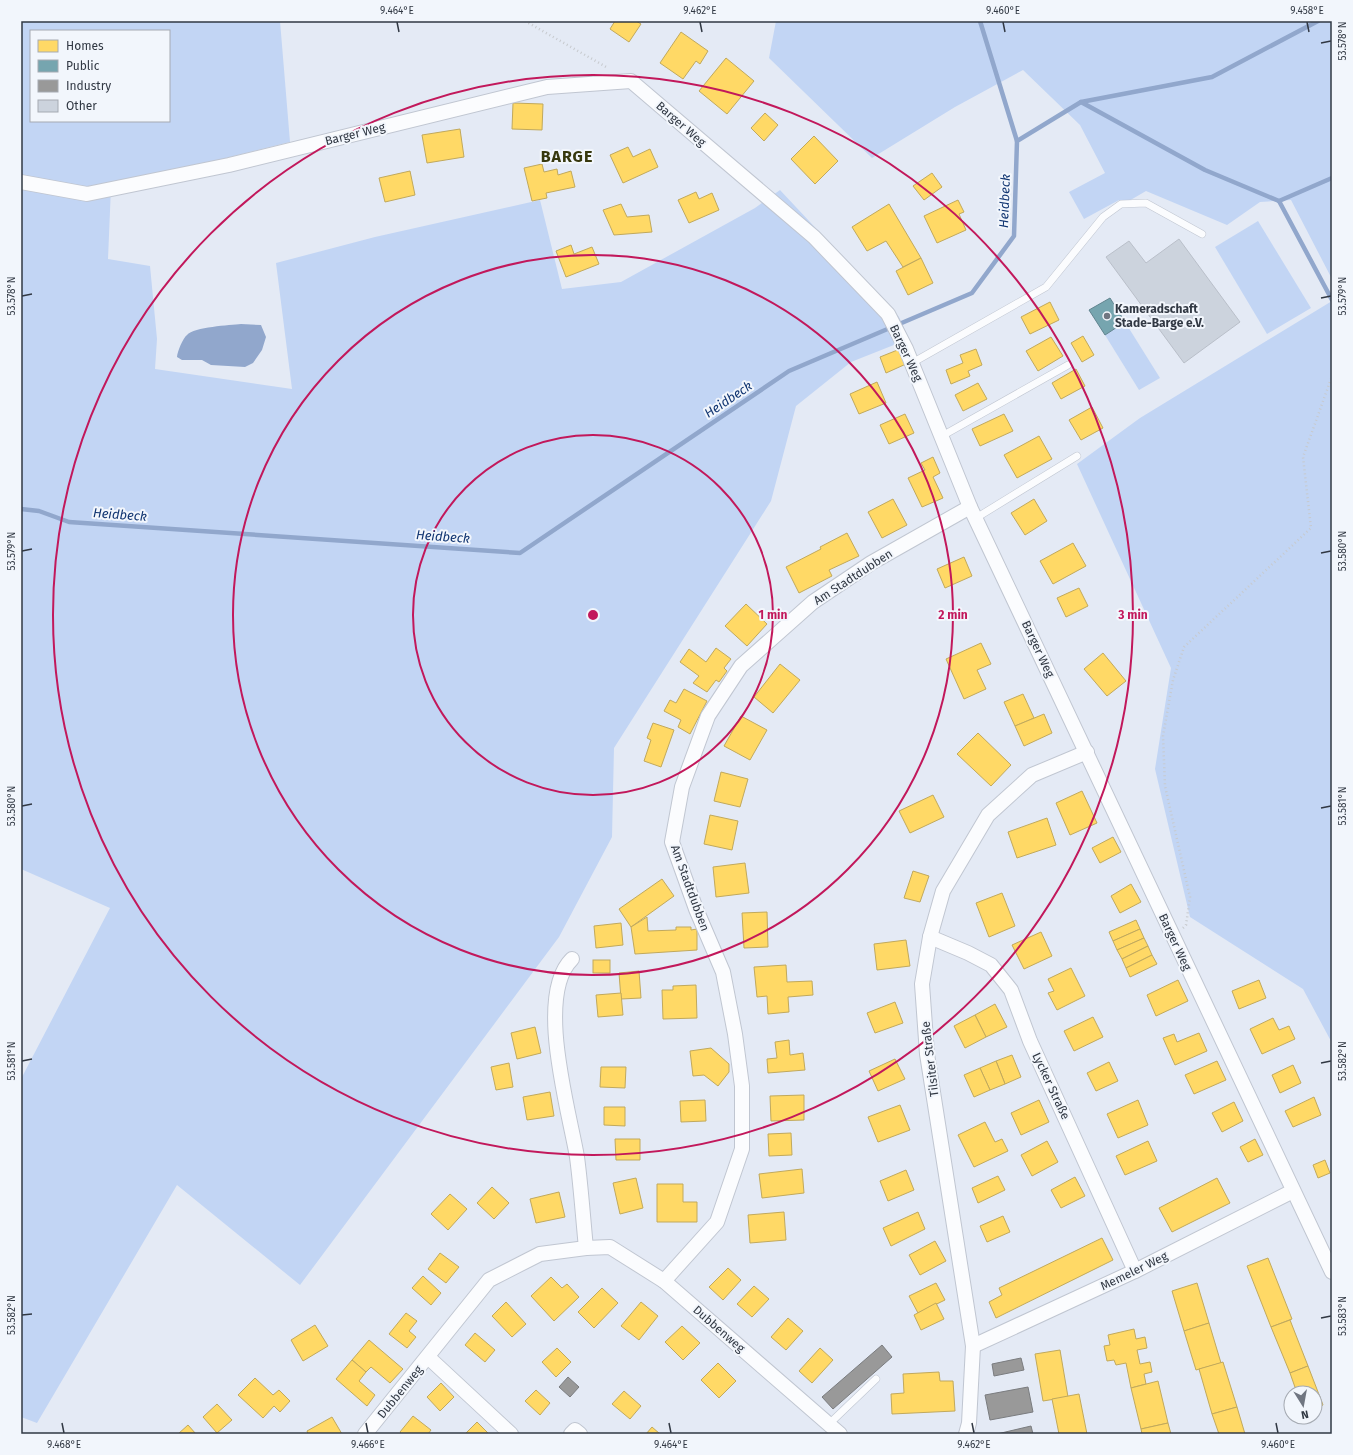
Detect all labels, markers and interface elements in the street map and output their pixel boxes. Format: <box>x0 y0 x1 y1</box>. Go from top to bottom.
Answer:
text: 9.464°E <box>380 5 414 17</box>
text: 9.462°E <box>683 5 717 17</box>
text: 9.460°E <box>986 5 1020 17</box>
text: 9.458°E <box>1290 5 1324 17</box>
text: 53.578°N <box>1337 21 1349 61</box>
legend <box>30 30 170 122</box>
text: Homes <box>66 39 104 53</box>
text: Public <box>66 59 100 73</box>
text: Industry <box>66 79 111 93</box>
text: Other <box>66 99 97 113</box>
street label: Barger Weg <box>653 99 709 150</box>
street label: Barger Weg <box>324 120 387 148</box>
district label: BARGE <box>541 147 593 166</box>
water label: Heidbeck <box>996 174 1013 228</box>
text: 53.578°N <box>6 276 18 316</box>
text: 53.579°N <box>1337 277 1349 315</box>
place label: Kameradschaft Stade-Barge e.V. <box>1115 302 1204 330</box>
marker: Kameradschaft Stade-Barge e.V. <box>1102 311 1112 321</box>
street label: Barger Weg <box>887 322 926 384</box>
water label: Heidbeck <box>702 378 755 421</box>
water label: Heidbeck <box>92 505 148 524</box>
water label: Heidbeck <box>415 527 471 546</box>
text: 53.580°N <box>1337 531 1349 571</box>
text: 53.579°N <box>6 532 18 570</box>
street label: Am Stadtdubben <box>811 546 895 608</box>
centre of rings <box>586 608 600 622</box>
text: 1 min <box>759 608 787 622</box>
text: 2 min <box>938 608 968 622</box>
text: 3 min <box>1117 608 1148 622</box>
street label: Barger Weg <box>1019 618 1058 680</box>
text: 53.580°N <box>6 786 18 826</box>
text: 53.581°N <box>1337 786 1349 826</box>
street label: Am Stadtdubben <box>668 843 712 933</box>
street label: Barger Weg <box>1156 911 1195 973</box>
street label: Tilsiter Straße <box>918 1020 942 1098</box>
text: 53.581°N <box>6 1041 18 1081</box>
text: 53.582°N <box>1337 1041 1349 1081</box>
street label: Lycker Straße <box>1029 1050 1073 1122</box>
street label: Memeler Weg <box>1098 1248 1171 1293</box>
text: 53.582°N <box>6 1295 18 1335</box>
text: 53.583°N <box>1337 1296 1349 1336</box>
street label: Dubbenweg <box>690 1303 748 1356</box>
street label: Dubbenweg <box>374 1362 426 1421</box>
north arrow <box>1283 1385 1323 1425</box>
text: N <box>1300 1407 1310 1421</box>
text: 9.468°E <box>47 1439 81 1451</box>
text: 9.466°E <box>351 1439 385 1451</box>
text: 9.464°E <box>654 1439 688 1451</box>
text: 9.462°E <box>957 1439 991 1451</box>
text: 9.460°E <box>1261 1439 1295 1451</box>

